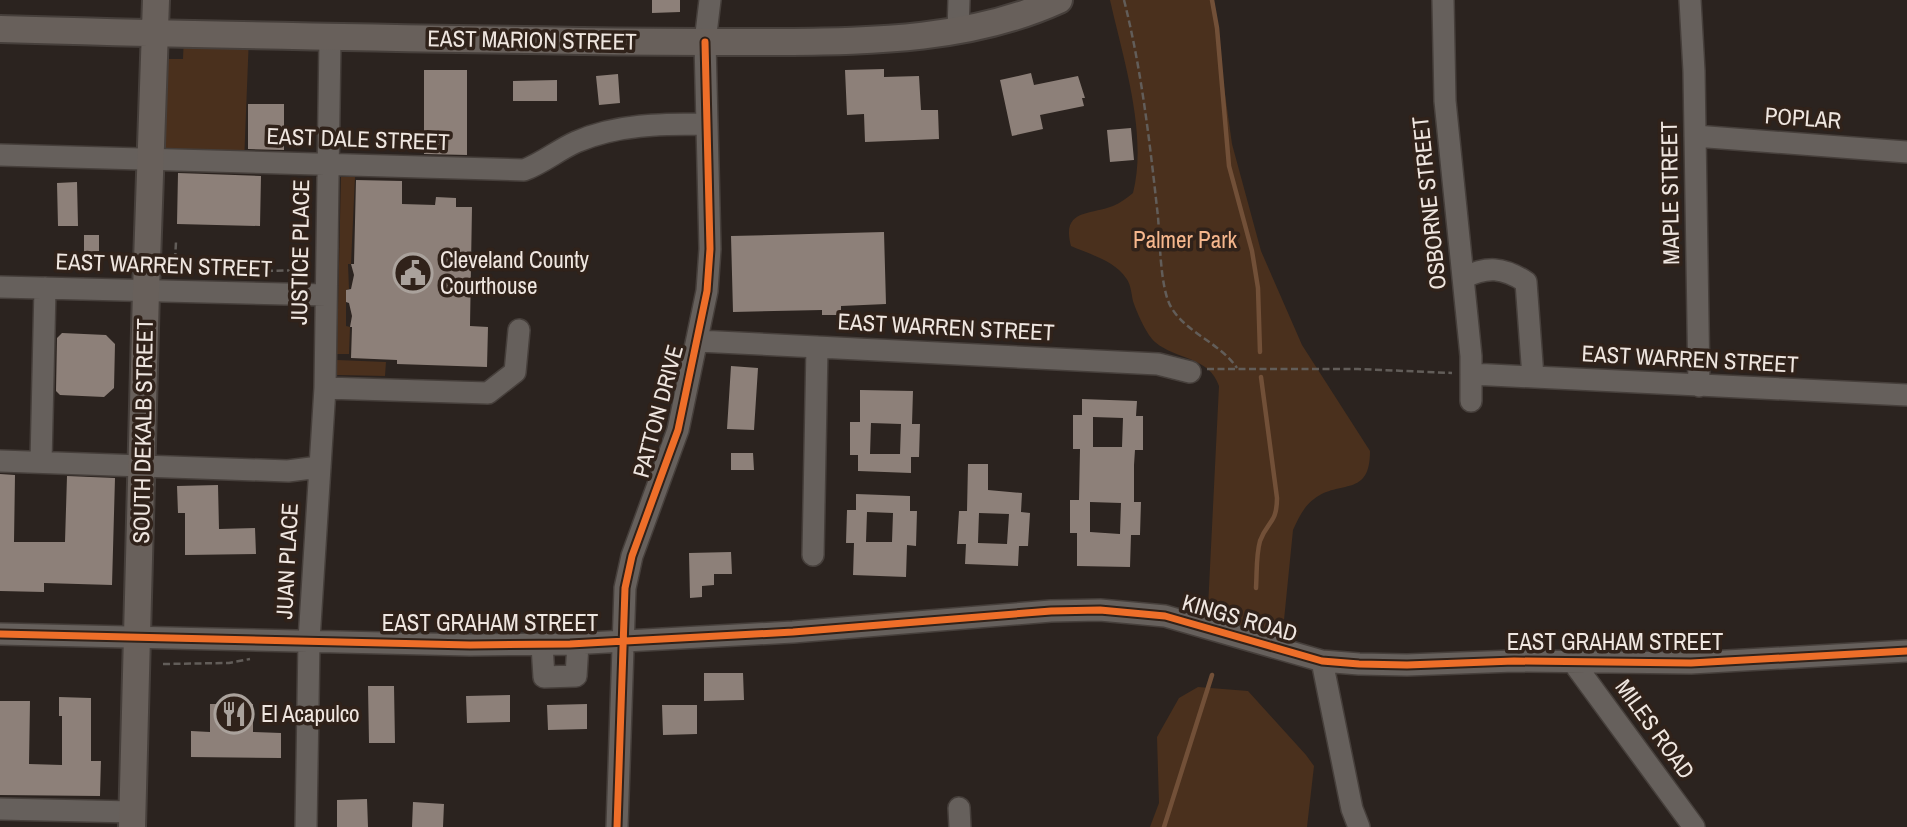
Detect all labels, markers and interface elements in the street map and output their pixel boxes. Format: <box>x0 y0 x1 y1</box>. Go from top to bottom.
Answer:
street label: EAST MARION STREET <box>427 22 637 57</box>
street label: POPLAR <box>1764 99 1843 136</box>
street label: OSBORNE STREET <box>1404 114 1453 291</box>
street label: EAST DALE STREET <box>266 120 451 157</box>
street label: MAPLE STREET <box>1653 120 1686 265</box>
street label: JUSTICE PLACE <box>283 179 316 325</box>
park label: Palmer Park <box>1133 224 1237 255</box>
place label: Cleveland County Courthouse <box>440 244 589 301</box>
street label: EAST WARREN STREET <box>55 245 273 284</box>
public building icon: Cleveland County Courthouse <box>392 252 434 294</box>
street label: EAST WARREN STREET <box>837 305 1056 348</box>
street label: SOUTH DEKALB STREET <box>125 318 160 544</box>
street label: EAST WARREN STREET <box>1581 337 1800 380</box>
street label: PATTON DRIVE <box>625 341 690 481</box>
street label: JUAN PLACE <box>268 502 305 620</box>
street label: KINGS ROAD <box>1179 586 1301 649</box>
street label: EAST GRAHAM STREET <box>382 607 599 638</box>
street label: EAST GRAHAM STREET <box>1507 626 1724 657</box>
street label: MILES ROAD <box>1609 673 1702 785</box>
restaurant icon: El Acapulco <box>213 693 255 735</box>
place label: El Acapulco <box>261 698 360 729</box>

